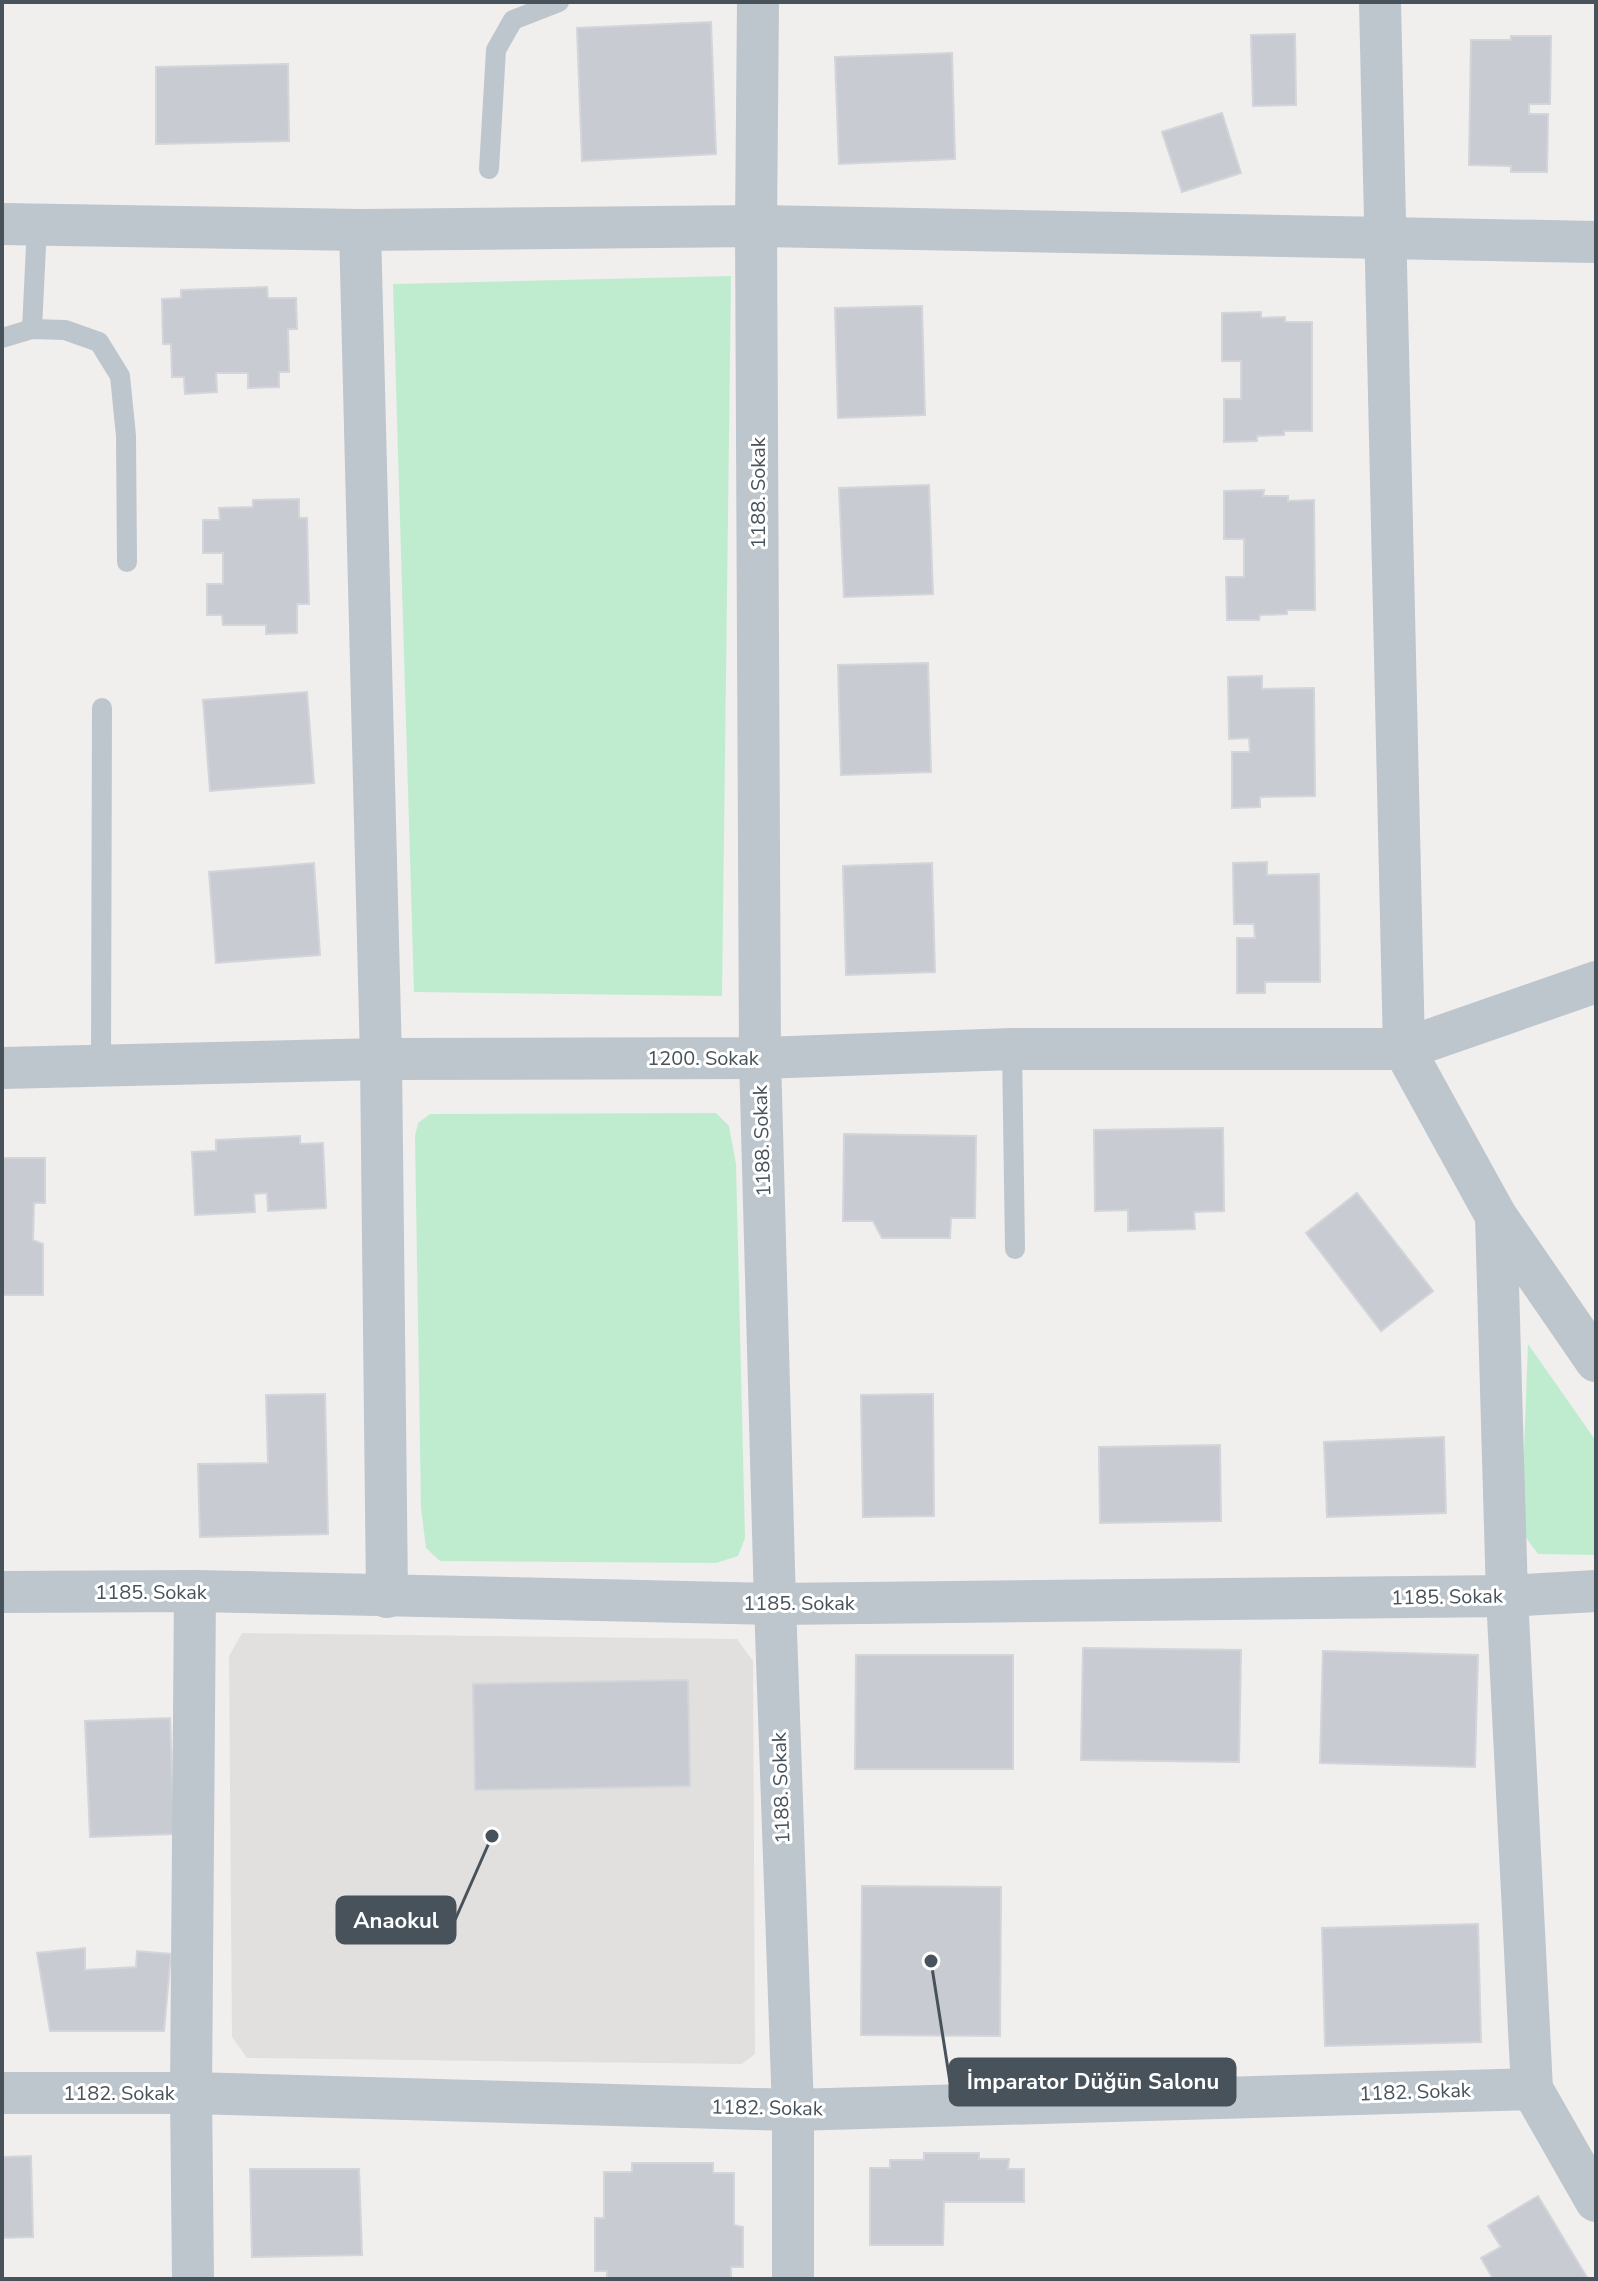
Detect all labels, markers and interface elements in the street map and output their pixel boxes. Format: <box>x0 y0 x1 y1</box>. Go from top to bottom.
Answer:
street label: 1188. Sokak <box>745 436 772 549</box>
street label: 1200. Sokak <box>647 1045 760 1072</box>
street label: 1188. Sokak <box>747 1084 777 1197</box>
street label: 1185. Sokak <box>95 1579 208 1606</box>
street label: 1185. Sokak <box>1391 1583 1504 1611</box>
street label: 1185. Sokak <box>743 1590 856 1617</box>
street label: 1188. Sokak <box>766 1731 796 1844</box>
callout: Anaokul <box>337 1897 455 1943</box>
text: Anaokul <box>353 1906 439 1936</box>
callout: İmparator Düğün Salonu <box>950 2059 1235 2105</box>
text: İmparator Düğün Salonu <box>967 2067 1219 2097</box>
street label: 1182. Sokak <box>1359 2077 1472 2107</box>
street label: 1182. Sokak <box>63 2080 176 2107</box>
street label: 1182. Sokak <box>711 2094 824 2122</box>

